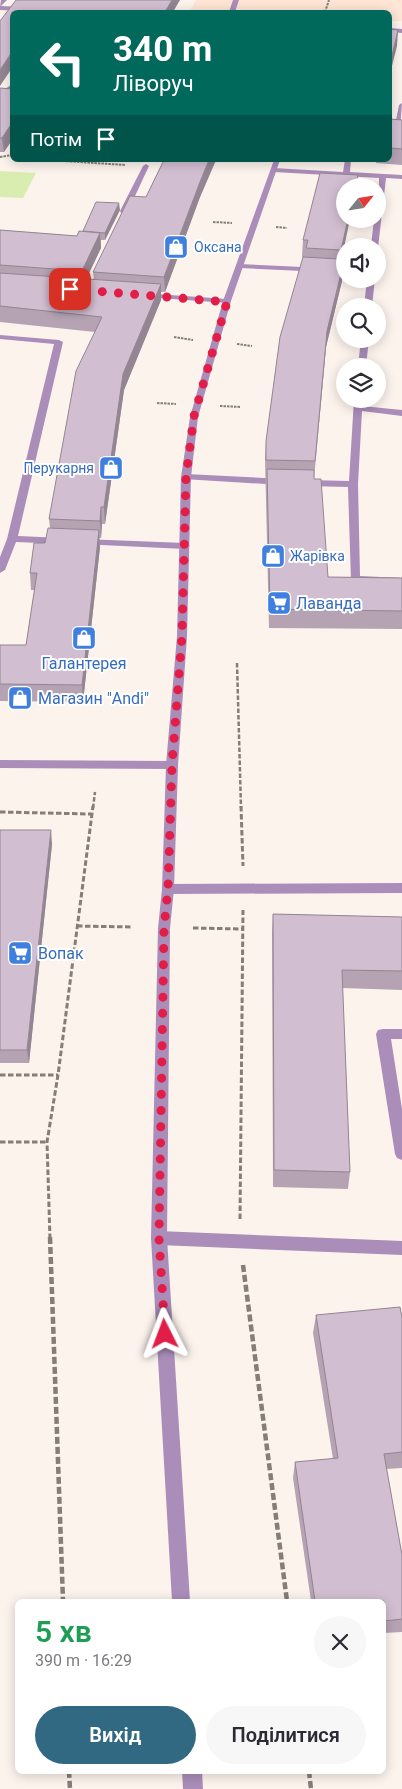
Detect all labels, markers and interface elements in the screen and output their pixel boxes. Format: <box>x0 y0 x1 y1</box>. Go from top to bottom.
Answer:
text: 340 m <box>113 29 212 70</box>
icon: left <box>30 30 95 95</box>
text: Ліворуч <box>113 71 194 96</box>
icon: arrive <box>92 125 120 153</box>
text: Потім <box>30 128 82 151</box>
north arrow <box>336 178 386 228</box>
map controls <box>336 178 386 408</box>
shop icon: Оксана <box>163 234 189 260</box>
button: sound <box>336 238 386 288</box>
place label: Оксана <box>194 239 242 255</box>
pin <box>49 268 91 310</box>
icon: arrive <box>56 275 84 303</box>
button: search <box>336 298 386 348</box>
button: layers <box>336 358 386 408</box>
shop icon: Перукарня <box>98 455 124 481</box>
place label: Перукарня <box>23 460 94 476</box>
shop icon: Жарівка <box>260 543 286 569</box>
place label: Жарівка <box>290 548 345 564</box>
supermarket icon: Лаванда <box>266 590 292 616</box>
place label: Лаванда <box>296 594 361 613</box>
shop icon: Галантерея <box>71 625 97 651</box>
place label: Галантерея <box>42 654 126 673</box>
shop icon: Магазин "Andi" <box>7 685 33 711</box>
place label: Магазин "Andi" <box>38 689 149 708</box>
supermarket icon: Вопак <box>7 940 33 966</box>
place label: Вопак <box>38 944 84 963</box>
position arrow <box>138 1307 190 1359</box>
text: 5 хв <box>35 1614 92 1649</box>
button: close <box>314 1616 366 1668</box>
text: 390 m · 16:29 <box>35 1651 132 1670</box>
button: Вихід <box>35 1706 196 1764</box>
button: Поділитися <box>206 1706 366 1764</box>

